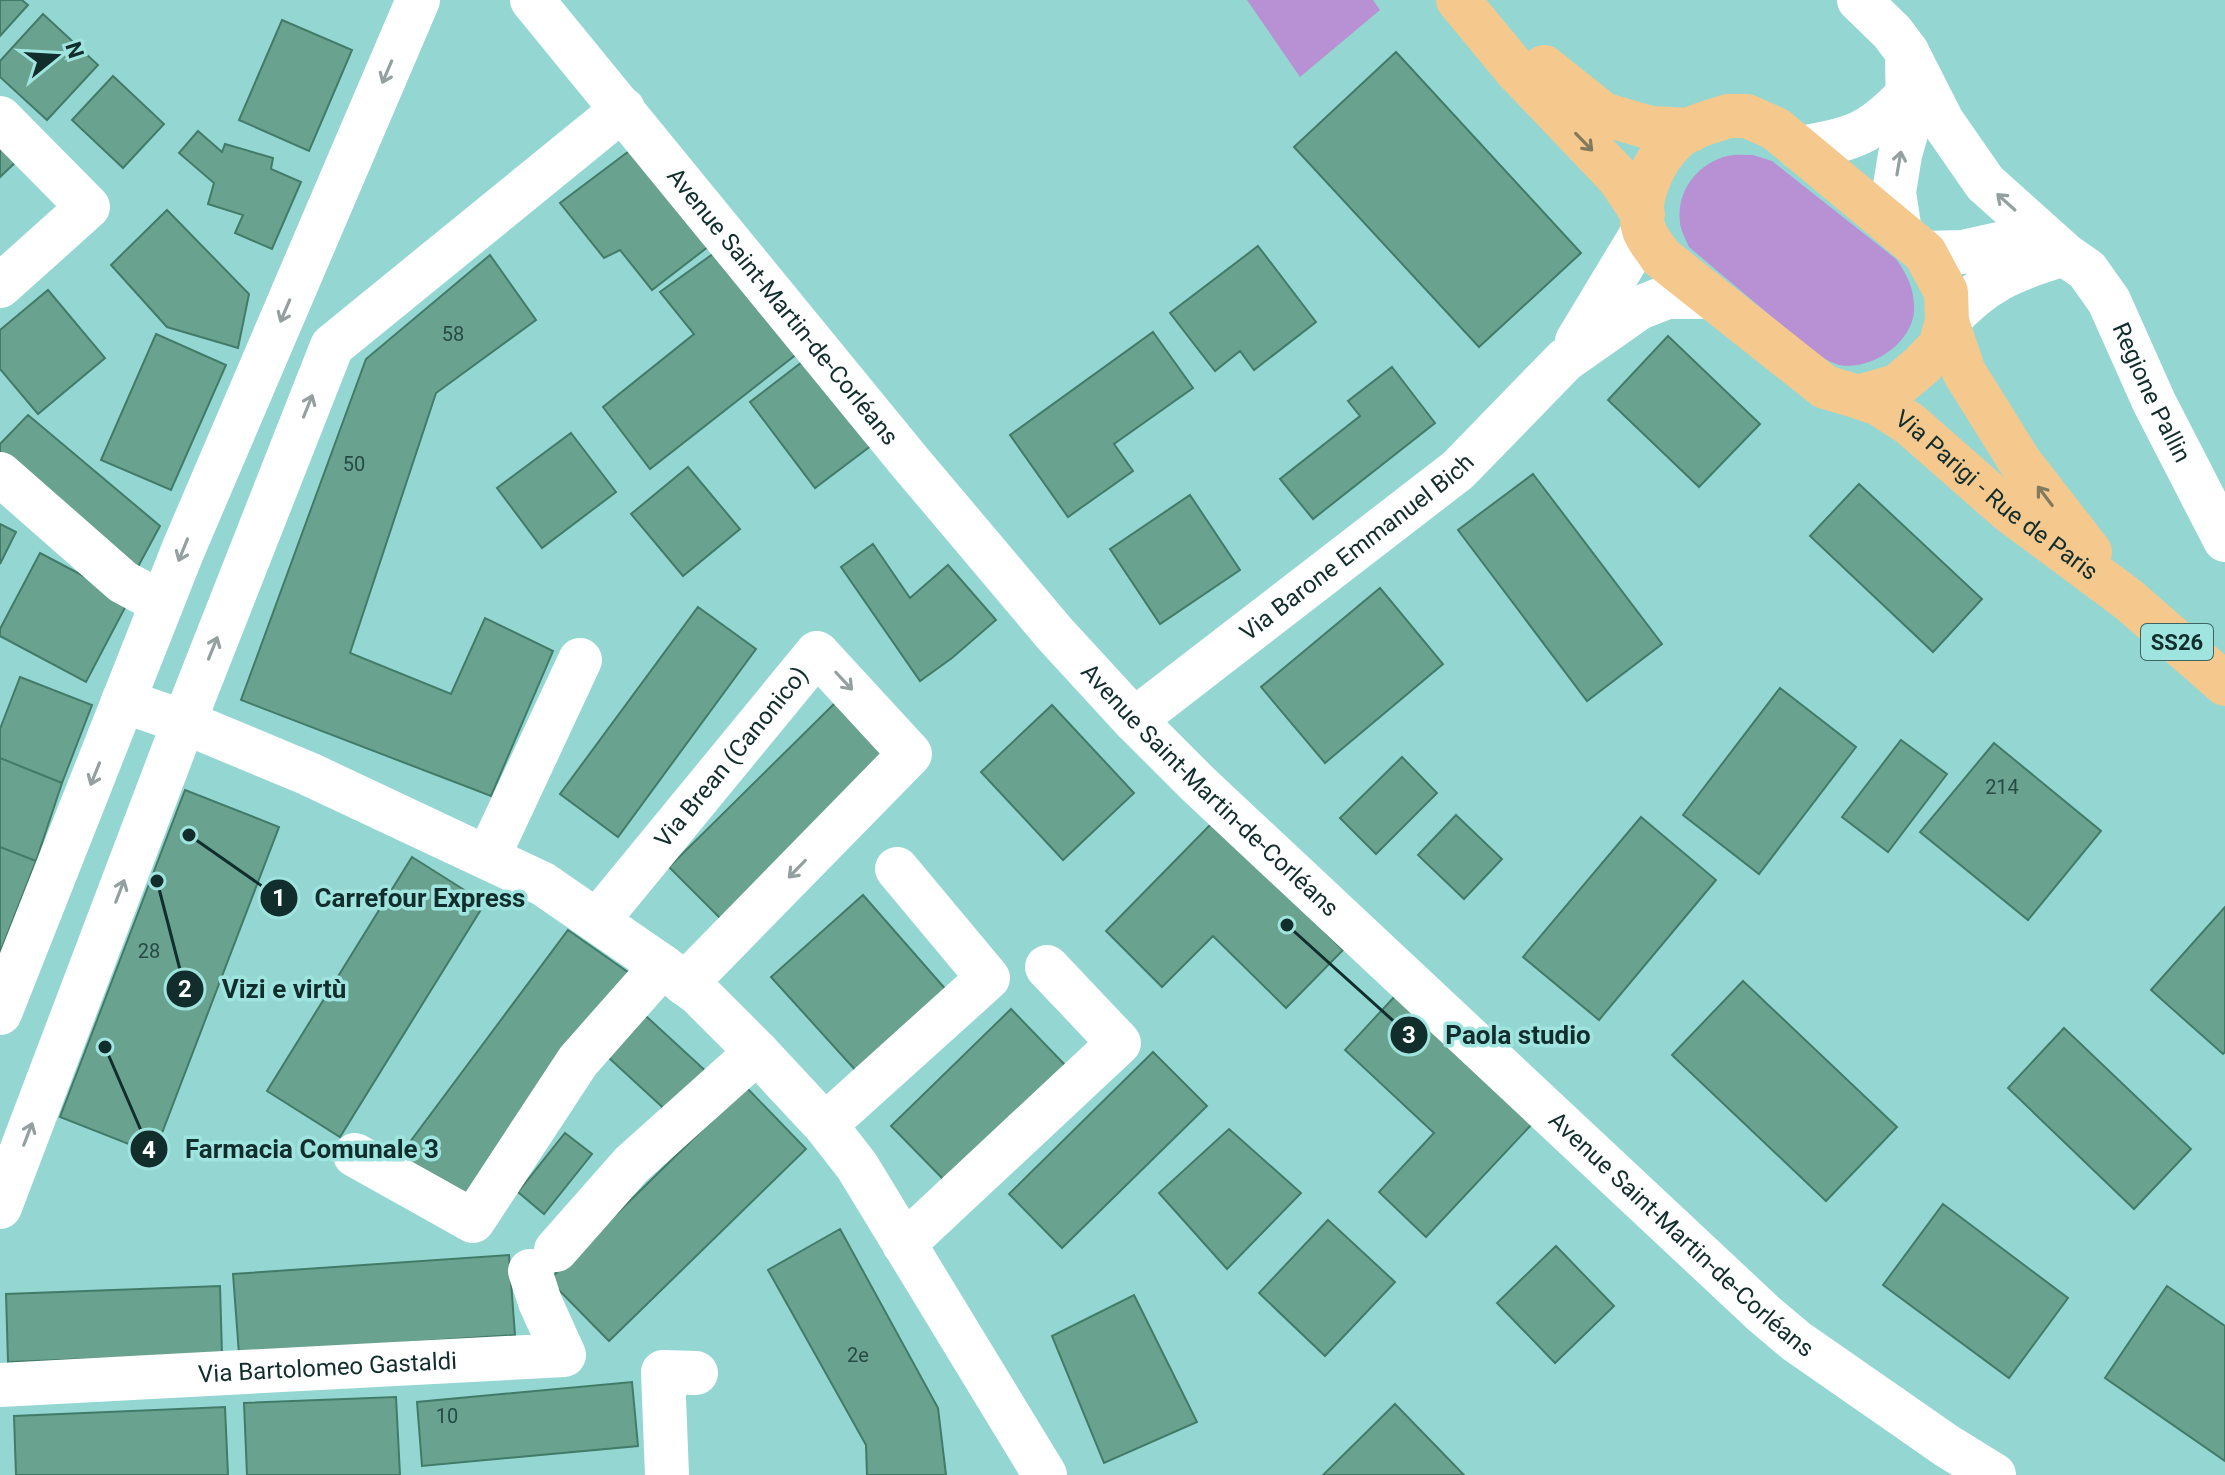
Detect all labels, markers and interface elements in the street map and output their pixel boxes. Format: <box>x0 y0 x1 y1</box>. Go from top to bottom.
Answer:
north arrow <box>16 16 96 96</box>
text: N <box>60 39 89 61</box>
one-way arrow <box>379 59 394 84</box>
one-way arrow <box>1574 132 1593 151</box>
one-way arrow <box>1892 150 1907 176</box>
street label: Avenue Saint-Martin-de-Corléans <box>661 162 904 451</box>
one-way arrow <box>1997 193 2017 211</box>
one-way arrow <box>276 298 291 323</box>
street label: Regione Pallin <box>2106 318 2197 467</box>
house number: 58 <box>442 322 464 346</box>
one-way arrow <box>302 394 316 419</box>
street label: Via Parigi - Rue de Paris <box>1890 404 2103 586</box>
street label: Via Barone Emmanuel Bich <box>1235 448 1480 647</box>
house number: 50 <box>343 452 365 476</box>
one-way arrow <box>2037 485 2054 507</box>
one-way arrow <box>175 537 189 562</box>
road number: SS26 <box>2141 624 2213 660</box>
one-way arrow <box>207 636 221 661</box>
street label: Avenue Saint-Martin-de-Corléans <box>1075 658 1344 922</box>
street label: Via Brean (Canonico) <box>649 661 814 853</box>
one-way arrow <box>834 671 852 691</box>
one-way arrow <box>86 761 101 786</box>
house number: 214 <box>1985 775 2019 799</box>
one-way arrow <box>788 859 807 879</box>
callout: Carrefour Express <box>259 873 541 923</box>
one-way arrow <box>114 879 128 903</box>
text: Carrefour Express <box>315 883 525 913</box>
text: 1 <box>272 884 286 912</box>
house number: 28 <box>138 939 160 963</box>
callout: Vizi e virtù <box>165 964 362 1014</box>
text: Vizi e virtù <box>222 974 346 1004</box>
text: 2 <box>178 975 192 1003</box>
callout: Paola studio <box>1389 1010 1606 1060</box>
text: Paola studio <box>1445 1020 1591 1050</box>
text: 3 <box>1402 1021 1416 1049</box>
street label: Avenue Saint-Martin-de-Corléans <box>1543 1106 1819 1363</box>
one-way arrow <box>22 1122 36 1147</box>
callout: Farmacia Comunale 3 <box>129 1124 455 1174</box>
text: Farmacia Comunale 3 <box>185 1134 439 1164</box>
text: 4 <box>142 1136 156 1164</box>
house number: 2e <box>847 1343 869 1367</box>
street label: Via Bartolomeo Gastaldi <box>197 1347 458 1388</box>
house number: 10 <box>436 1404 458 1428</box>

